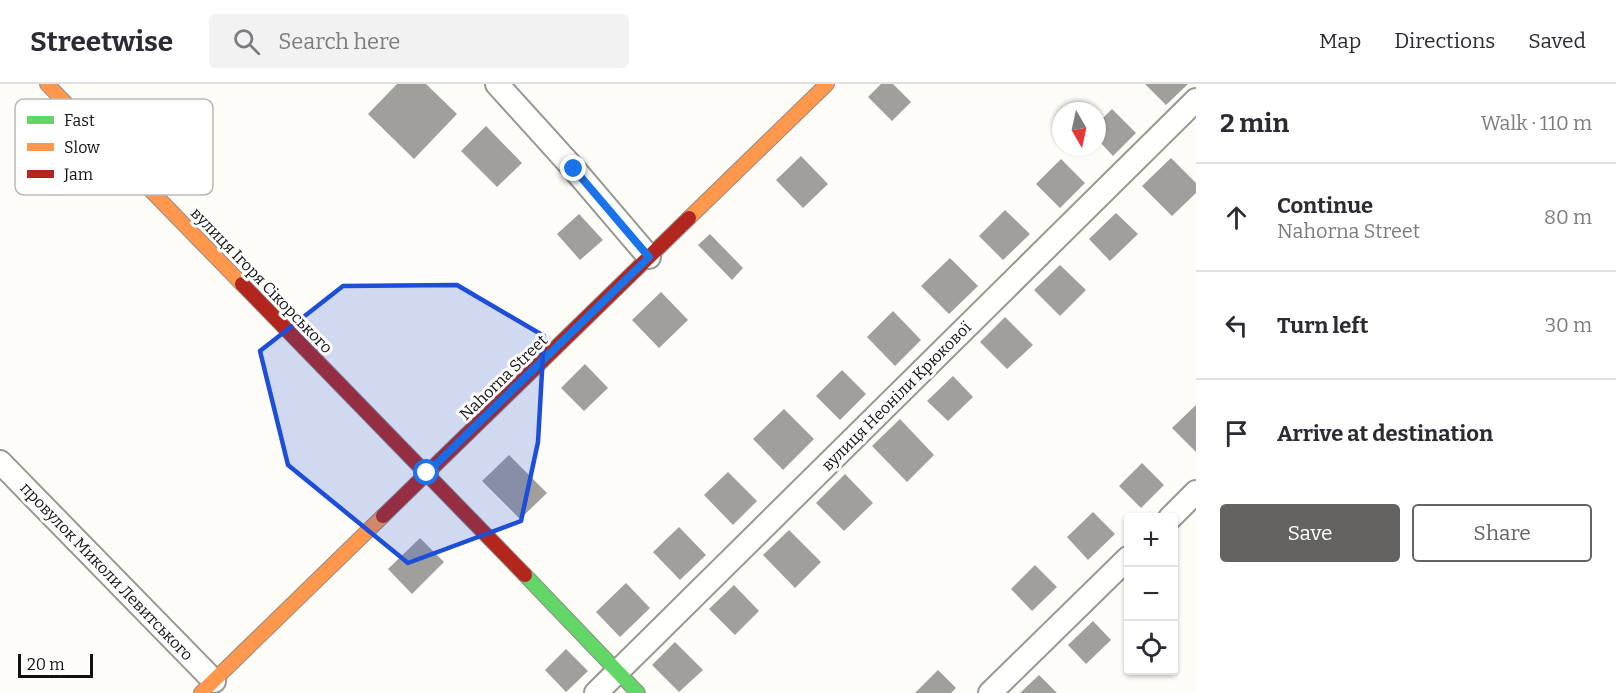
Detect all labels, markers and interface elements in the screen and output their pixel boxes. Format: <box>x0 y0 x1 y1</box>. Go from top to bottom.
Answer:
search box <box>209 14 629 68</box>
text: Streetwise <box>30 25 173 58</box>
icon: search <box>230 25 263 58</box>
text: Search here <box>278 28 400 55</box>
text: Map <box>1319 28 1361 54</box>
text: Directions <box>1394 28 1495 54</box>
text: Saved <box>1528 28 1586 54</box>
legend <box>15 99 213 195</box>
north arrow <box>1052 102 1106 156</box>
text: 2 min <box>1220 108 1289 139</box>
text: Fast <box>64 111 95 130</box>
text: Walk · 110 m <box>1481 111 1592 135</box>
text: Slow <box>64 138 100 157</box>
route end <box>560 155 586 181</box>
text: Jam <box>63 165 93 184</box>
text: Continue <box>1277 192 1373 219</box>
icon: ahead <box>1220 201 1253 234</box>
street label: вулиця Ігоря Сікорського <box>187 203 336 357</box>
text: 80 m <box>1544 205 1592 229</box>
text: Nahorna Street <box>1277 219 1420 243</box>
icon: left <box>1220 309 1253 342</box>
text: Turn left <box>1277 312 1369 339</box>
text: 30 m <box>1545 313 1592 337</box>
street label: вулиця Неоніли Крюкової <box>818 318 975 475</box>
street label: Nahorna Street <box>456 331 551 424</box>
icon: arrive <box>1220 417 1253 450</box>
text: Arrive at destination <box>1277 420 1493 447</box>
route start <box>413 459 439 485</box>
street label: провулок Миколи Левитського <box>16 478 197 664</box>
button: Save <box>1220 504 1400 562</box>
button: Share <box>1412 504 1592 562</box>
map controls <box>1124 513 1178 675</box>
button: + <box>1124 513 1178 567</box>
button: − <box>1124 567 1178 621</box>
button: locate <box>1124 621 1178 675</box>
scale bar <box>18 651 93 678</box>
text: 20 m <box>27 655 64 674</box>

